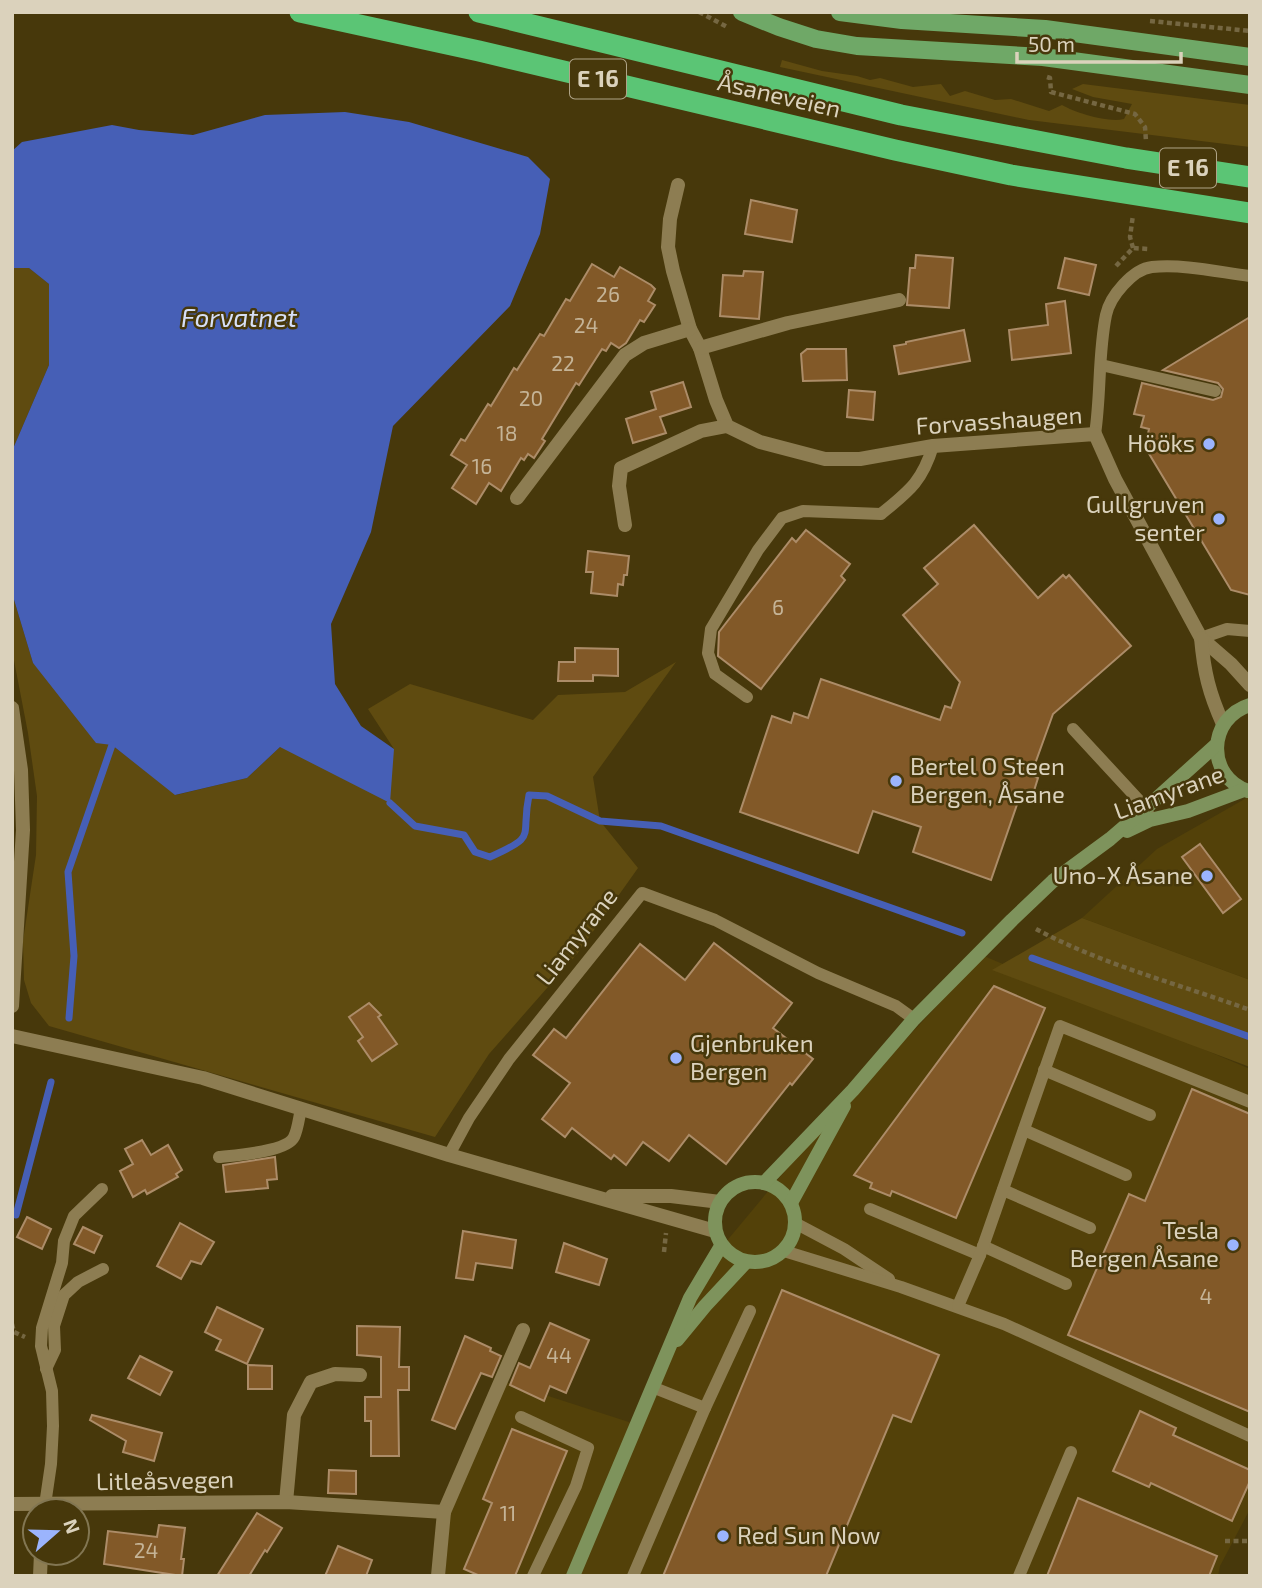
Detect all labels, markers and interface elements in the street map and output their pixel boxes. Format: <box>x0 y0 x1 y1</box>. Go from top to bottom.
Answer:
scale bar <box>1017 21 1182 65</box>
text: 50 m <box>1028 31 1075 56</box>
road number: E 16 <box>570 60 626 99</box>
street label: Åsaneveien <box>715 66 844 123</box>
road number: E 16 <box>1160 148 1216 188</box>
house number: 26 <box>596 281 620 306</box>
water label: Forvatnet <box>181 301 297 332</box>
house number: 24 <box>574 312 598 337</box>
house number: 22 <box>551 350 575 375</box>
house number: 20 <box>519 385 543 410</box>
street label: Forvasshaugen <box>915 399 1083 440</box>
house number: 18 <box>496 420 518 445</box>
place label: Hööks <box>1127 428 1195 457</box>
marker: Hööks <box>1201 436 1217 452</box>
house number: 16 <box>472 453 492 478</box>
place label: Gullgruven senter <box>1086 489 1205 546</box>
marker: Gullgruven senter <box>1211 511 1227 527</box>
house number: 6 <box>772 594 784 619</box>
place label: Bertel O Steen Bergen, Åsane <box>910 751 1065 808</box>
street label: Liamyrane <box>1110 758 1227 825</box>
marker: Bertel O Steen Bergen, Åsane <box>888 773 904 789</box>
place label: Uno-X Åsane <box>1053 860 1193 889</box>
marker: Uno-X Åsane <box>1199 868 1215 884</box>
street label: Liamyrane <box>529 882 623 990</box>
place label: Gjenbruken Bergen <box>690 1028 814 1085</box>
marker: Gjenbruken Bergen <box>668 1050 684 1066</box>
place label: Tesla Bergen Åsane <box>1070 1215 1219 1272</box>
marker: Tesla Bergen Åsane <box>1225 1237 1241 1253</box>
house number: 4 <box>1200 1283 1212 1308</box>
house number: 44 <box>546 1342 572 1367</box>
street label: Litleåsvegen <box>96 1464 234 1495</box>
north arrow <box>21 1497 91 1567</box>
house number: 11 <box>500 1500 516 1525</box>
text: N <box>59 1516 86 1536</box>
place label: Red Sun Now <box>737 1520 881 1549</box>
marker: Red Sun Now <box>715 1528 731 1544</box>
house number: 24 <box>134 1537 158 1562</box>

